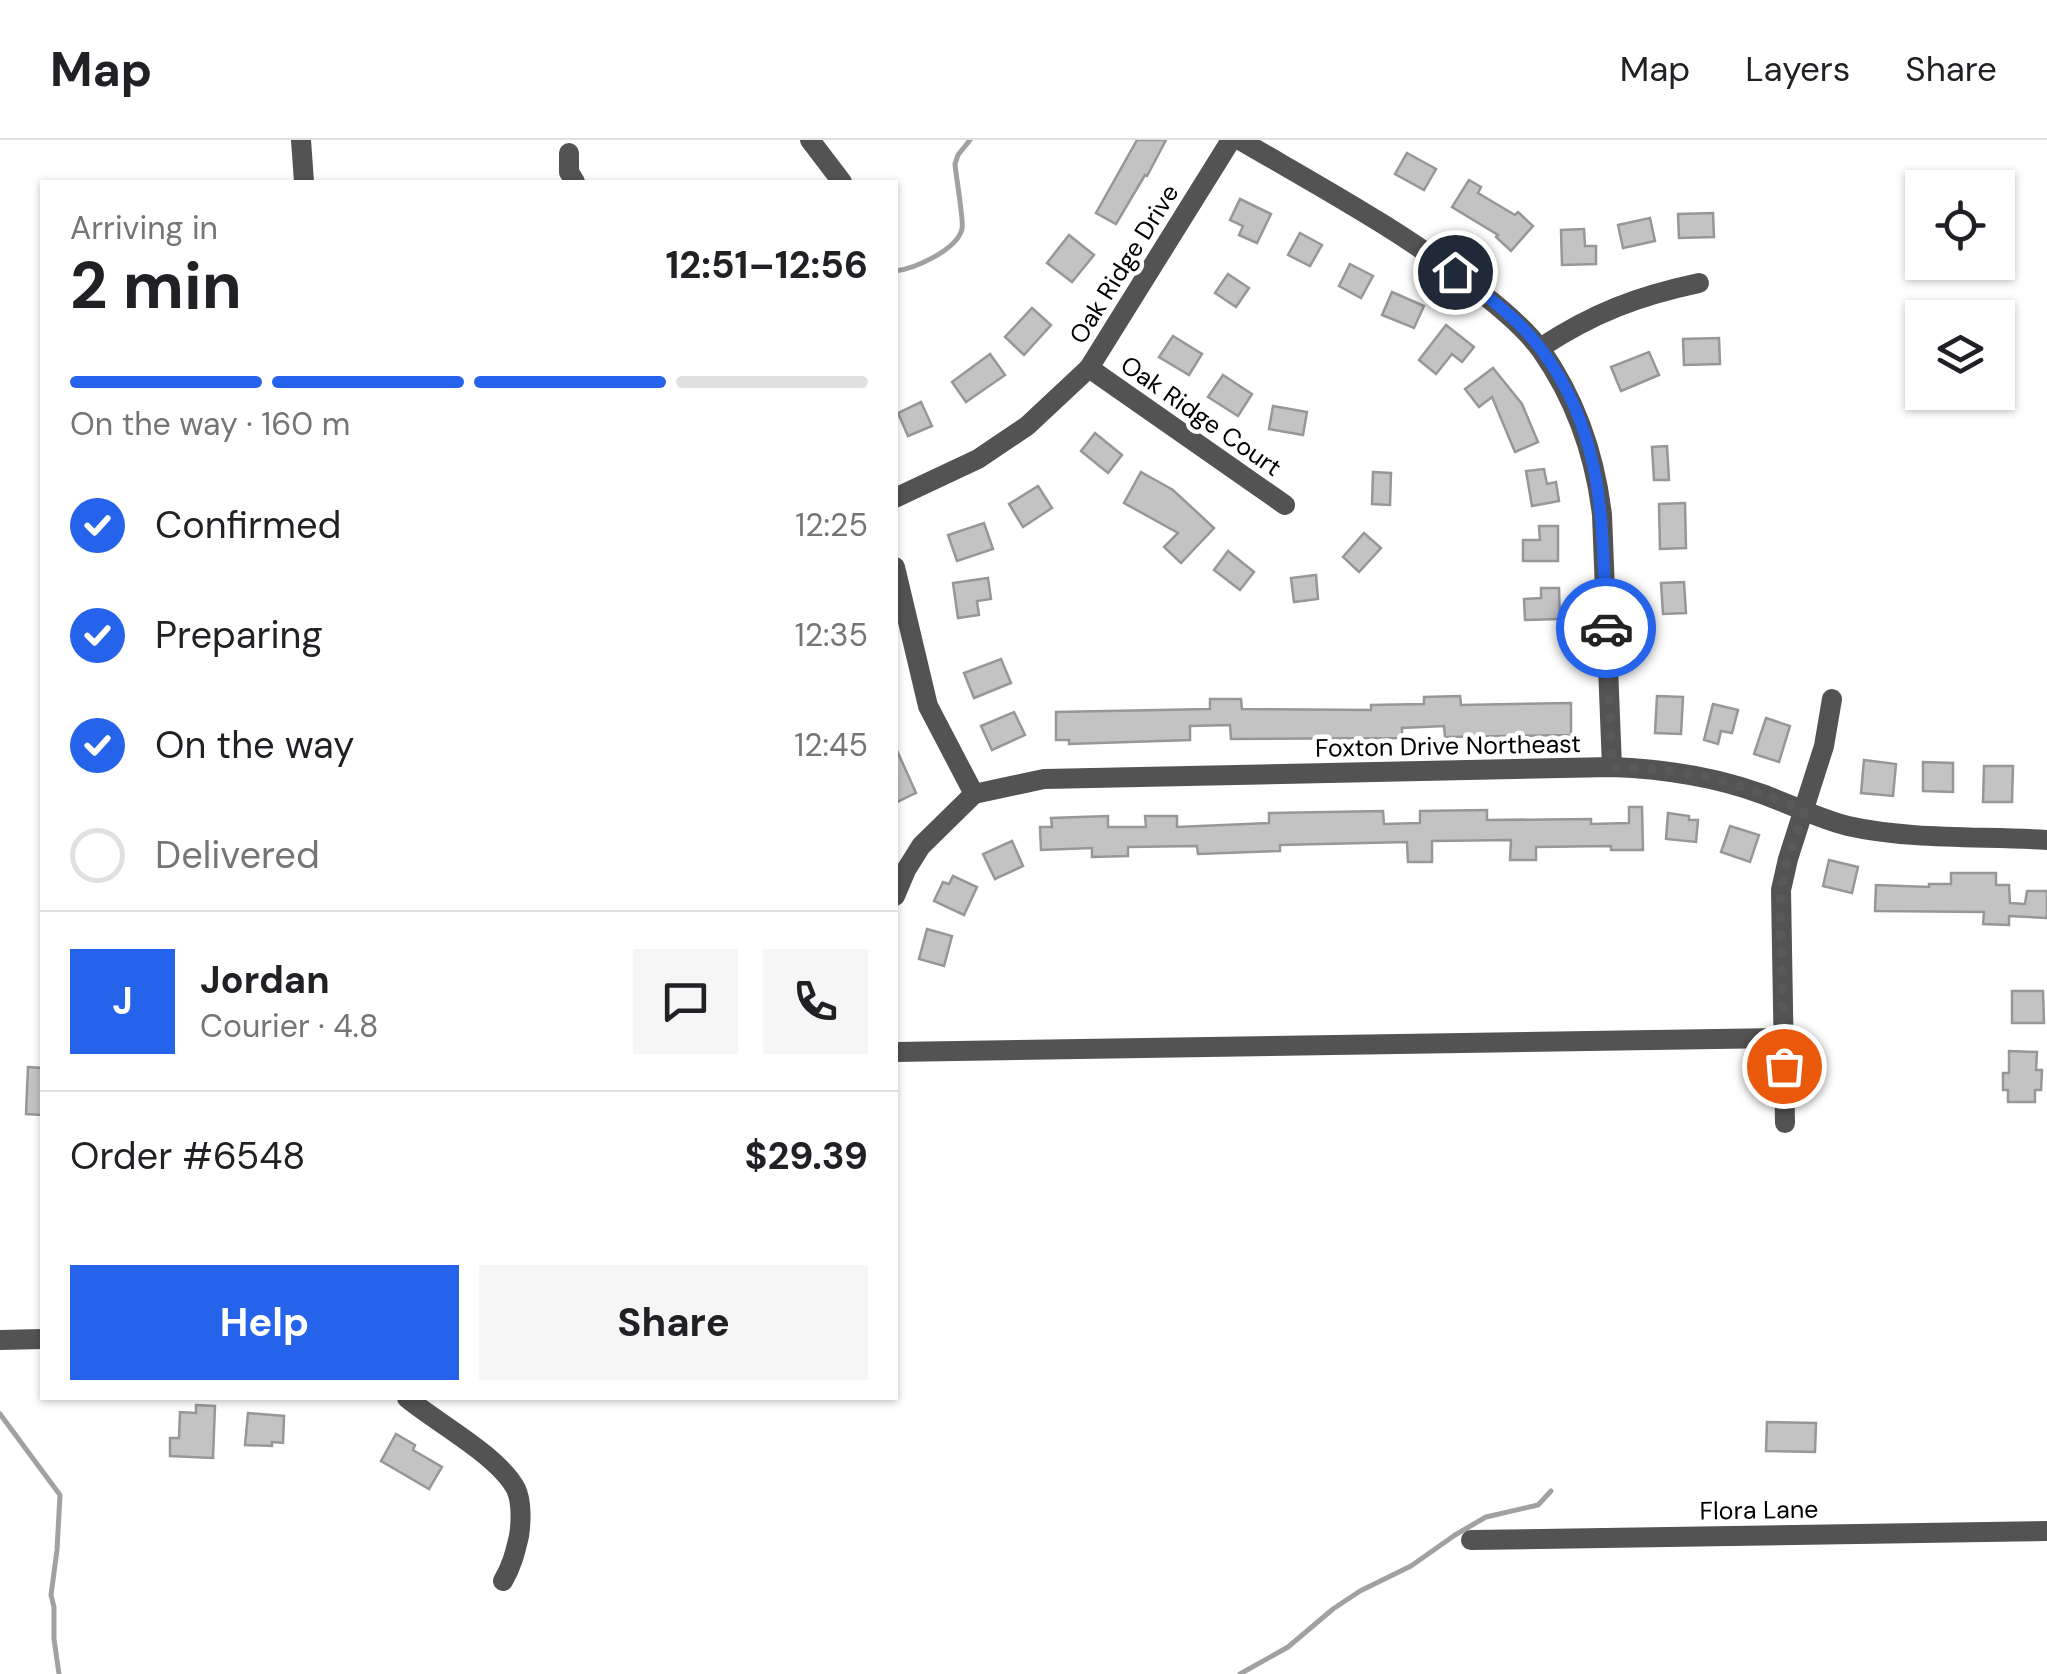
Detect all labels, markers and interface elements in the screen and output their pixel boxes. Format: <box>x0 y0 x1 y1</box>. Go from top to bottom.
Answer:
text: Map <box>50 38 152 101</box>
text: Map <box>1620 46 1690 92</box>
text: Layers <box>1745 46 1850 92</box>
text: Share <box>1905 46 1997 92</box>
map controls <box>1905 170 2015 410</box>
button: locate <box>1905 170 2015 280</box>
street label: Oak Ridge Drive <box>1062 178 1186 350</box>
text: Arriving in <box>70 207 218 249</box>
pin <box>1413 230 1498 315</box>
text: 12:51–12:56 <box>666 240 868 290</box>
text: 2 min <box>70 244 242 328</box>
icon: home <box>1428 245 1483 300</box>
button: layers <box>1905 300 2015 410</box>
street label: Oak Ridge Court <box>1114 348 1288 484</box>
text: On the way · 160 m <box>70 403 350 445</box>
icon: check <box>70 498 125 553</box>
text: Confirmed <box>155 500 341 550</box>
text: 12:25 <box>795 504 868 546</box>
courier <box>1556 578 1656 678</box>
icon: car <box>1579 601 1634 656</box>
icon: check <box>70 608 125 663</box>
text: Preparing <box>155 610 323 660</box>
text: 12:35 <box>795 614 868 656</box>
icon: check <box>70 718 125 773</box>
text: On the way <box>155 720 354 770</box>
text: 12:45 <box>794 724 868 766</box>
street label: Foxton Drive Northeast <box>1315 727 1581 765</box>
text: Delivered <box>155 830 320 880</box>
button: chat <box>633 949 738 1054</box>
button: phone <box>763 949 868 1054</box>
text: Jordan <box>200 955 330 1005</box>
text: J <box>112 976 133 1026</box>
text: Courier · 4.8 <box>200 1005 378 1047</box>
pin <box>1742 1024 1827 1109</box>
icon: bag <box>1757 1039 1812 1094</box>
text: Order #6548 <box>70 1131 305 1181</box>
text: $29.39 <box>745 1131 868 1181</box>
button: Help <box>70 1265 459 1380</box>
button: Share <box>479 1265 868 1380</box>
street label: Flora Lane <box>1699 1492 1819 1528</box>

